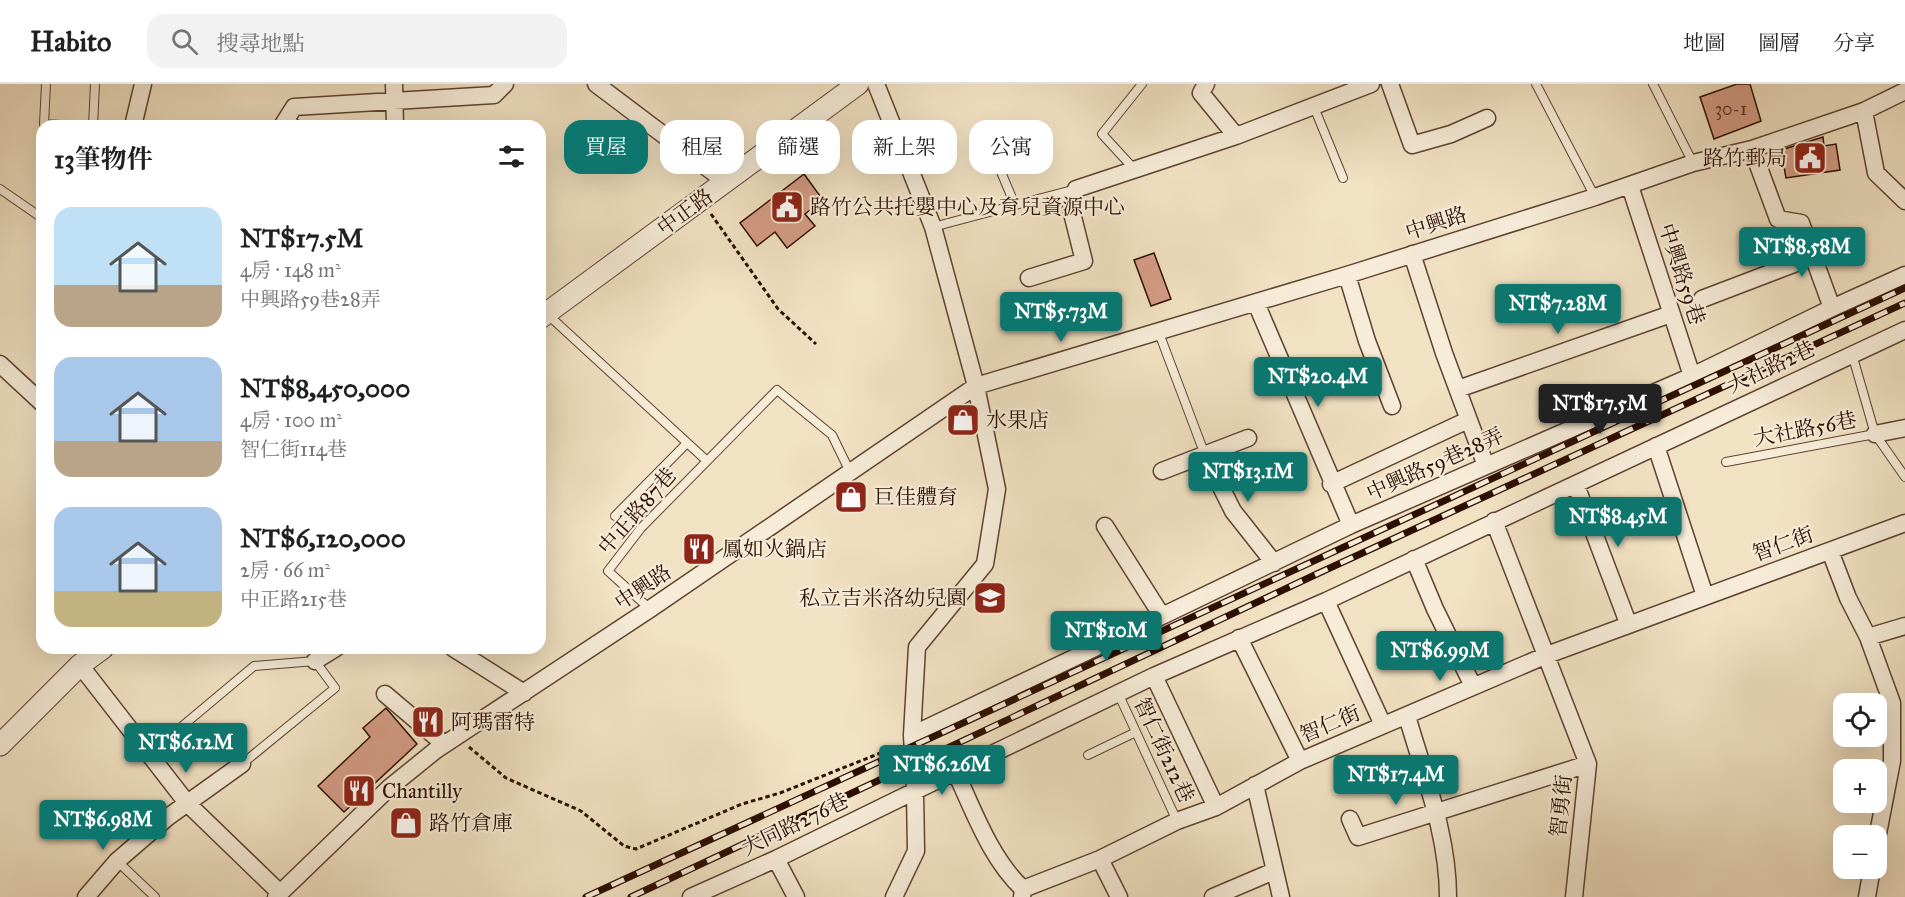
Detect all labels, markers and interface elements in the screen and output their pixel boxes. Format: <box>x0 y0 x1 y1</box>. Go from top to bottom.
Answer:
search box <box>147 14 567 68</box>
text: Habito <box>30 24 111 59</box>
icon: search <box>168 25 201 58</box>
text: 搜尋地點 <box>216 30 304 57</box>
text: 地圖 <box>1683 30 1725 56</box>
text: 圖層 <box>1758 30 1800 56</box>
text: 分享 <box>1833 30 1875 56</box>
house number: 30-1 <box>1715 98 1747 120</box>
chip: 買屋 <box>564 120 648 174</box>
chip: 租屋 <box>660 120 744 174</box>
chip: 篩選 <box>756 120 840 174</box>
chip: 新上架 <box>852 120 957 174</box>
chip: 公寓 <box>969 120 1053 174</box>
icon: filters <box>495 140 528 173</box>
public building icon: 路竹郵局 <box>1792 140 1828 176</box>
text: 13筆物件 <box>54 143 153 175</box>
place label: 路竹郵局 <box>1703 145 1787 171</box>
street label: 中正路 <box>652 183 718 241</box>
public building icon: 路竹公共托嬰中心及育兒資源中心 <box>769 189 805 225</box>
place label: 路竹公共托嬰中心及育兒資源中心 <box>810 194 1125 220</box>
street label: 中興路 <box>1402 201 1470 245</box>
street label: 中興路59巷 <box>1653 220 1711 328</box>
text: NT$17.5M <box>240 222 363 254</box>
pin: NT$8.58M <box>1740 227 1864 278</box>
icon: home <box>102 231 174 303</box>
text: NT$8.58M <box>1753 234 1851 258</box>
text: 4房 · 148 m² <box>240 258 341 282</box>
pin: NT$7.28M <box>1496 284 1620 335</box>
text: 中興路59巷28弄 <box>240 287 381 311</box>
text: NT$7.28M <box>1509 291 1607 315</box>
pin: NT$5.73M <box>999 292 1123 343</box>
text: NT$5.73M <box>1014 299 1108 323</box>
street label: 大社路2巷 <box>1723 335 1819 399</box>
pin: NT$20.4M <box>1256 357 1380 408</box>
text: NT$20.4M <box>1268 364 1368 388</box>
text: NT$8,450,000 <box>240 372 410 404</box>
icon: home <box>102 381 174 453</box>
pin: NT$17.5M <box>1538 384 1662 435</box>
text: NT$17.5M <box>1553 391 1647 415</box>
shop icon: 水果店 <box>945 402 981 438</box>
street label: 大社路56巷 <box>1751 406 1859 452</box>
place label: 水果店 <box>986 407 1049 433</box>
text: 4房 · 100 m² <box>240 408 342 432</box>
street label: 中興路59巷28弄 <box>1362 422 1508 506</box>
text: 智仁街114巷 <box>240 437 347 461</box>
pin: NT$13.1M <box>1186 452 1310 503</box>
text: NT$13.1M <box>1202 459 1294 483</box>
street label: 中正路87巷 <box>592 462 682 560</box>
shop icon: 巨佳體育 <box>833 479 869 515</box>
place label: 巨佳體育 <box>874 484 958 510</box>
pin: NT$8.45M <box>1556 497 1680 548</box>
text: NT$8.45M <box>1569 504 1667 528</box>
street label: 智仁街 <box>1749 521 1817 567</box>
text: NT$6,120,000 <box>240 522 406 554</box>
icon: home <box>102 531 174 603</box>
restaurant icon: 鳳如火鍋店 <box>681 531 717 567</box>
place label: 鳳如火鍋店 <box>722 536 827 562</box>
text: 2房 · 66 m² <box>240 558 330 582</box>
street label: 中興路 <box>610 559 676 615</box>
school or university icon: 私立吉米洛幼兒園 <box>972 580 1008 616</box>
place label: 私立吉米洛幼兒園 <box>799 585 967 611</box>
text: 中正路215巷 <box>240 587 347 611</box>
pin: NT$10M <box>1057 611 1155 662</box>
text: NT$10M <box>1065 618 1147 642</box>
pin: NT$6.99M <box>1378 631 1502 682</box>
text: NT$6.99M <box>1390 638 1490 662</box>
street label: 智仁街212巷 <box>1128 693 1200 807</box>
map controls <box>1833 693 1887 879</box>
button: locate <box>1833 693 1887 747</box>
street label: 智仁街 <box>1296 700 1364 748</box>
restaurant icon: 阿瑪雷特 <box>410 704 446 740</box>
place label: 阿瑪雷特 <box>451 709 535 735</box>
pin: NT$6.12M <box>124 723 248 774</box>
text: NT$6.12M <box>138 730 234 754</box>
pin: NT$6.26M <box>880 745 1004 796</box>
text: NT$6.26M <box>893 752 991 776</box>
pin: NT$17.4M <box>1334 755 1458 806</box>
button: + <box>1833 759 1887 813</box>
text: NT$17.4M <box>1347 762 1445 786</box>
restaurant icon: Chantilly <box>341 773 377 809</box>
street label: 智勇街 <box>1545 773 1577 839</box>
place label: Chantilly <box>382 778 463 804</box>
street label: 大同路276巷 <box>737 787 853 861</box>
pin: NT$6.98M <box>41 800 165 851</box>
shop icon: 路竹倉庫 <box>388 805 424 841</box>
text: NT$6.98M <box>53 807 153 831</box>
place label: 路竹倉庫 <box>429 810 513 836</box>
button: − <box>1833 825 1887 879</box>

